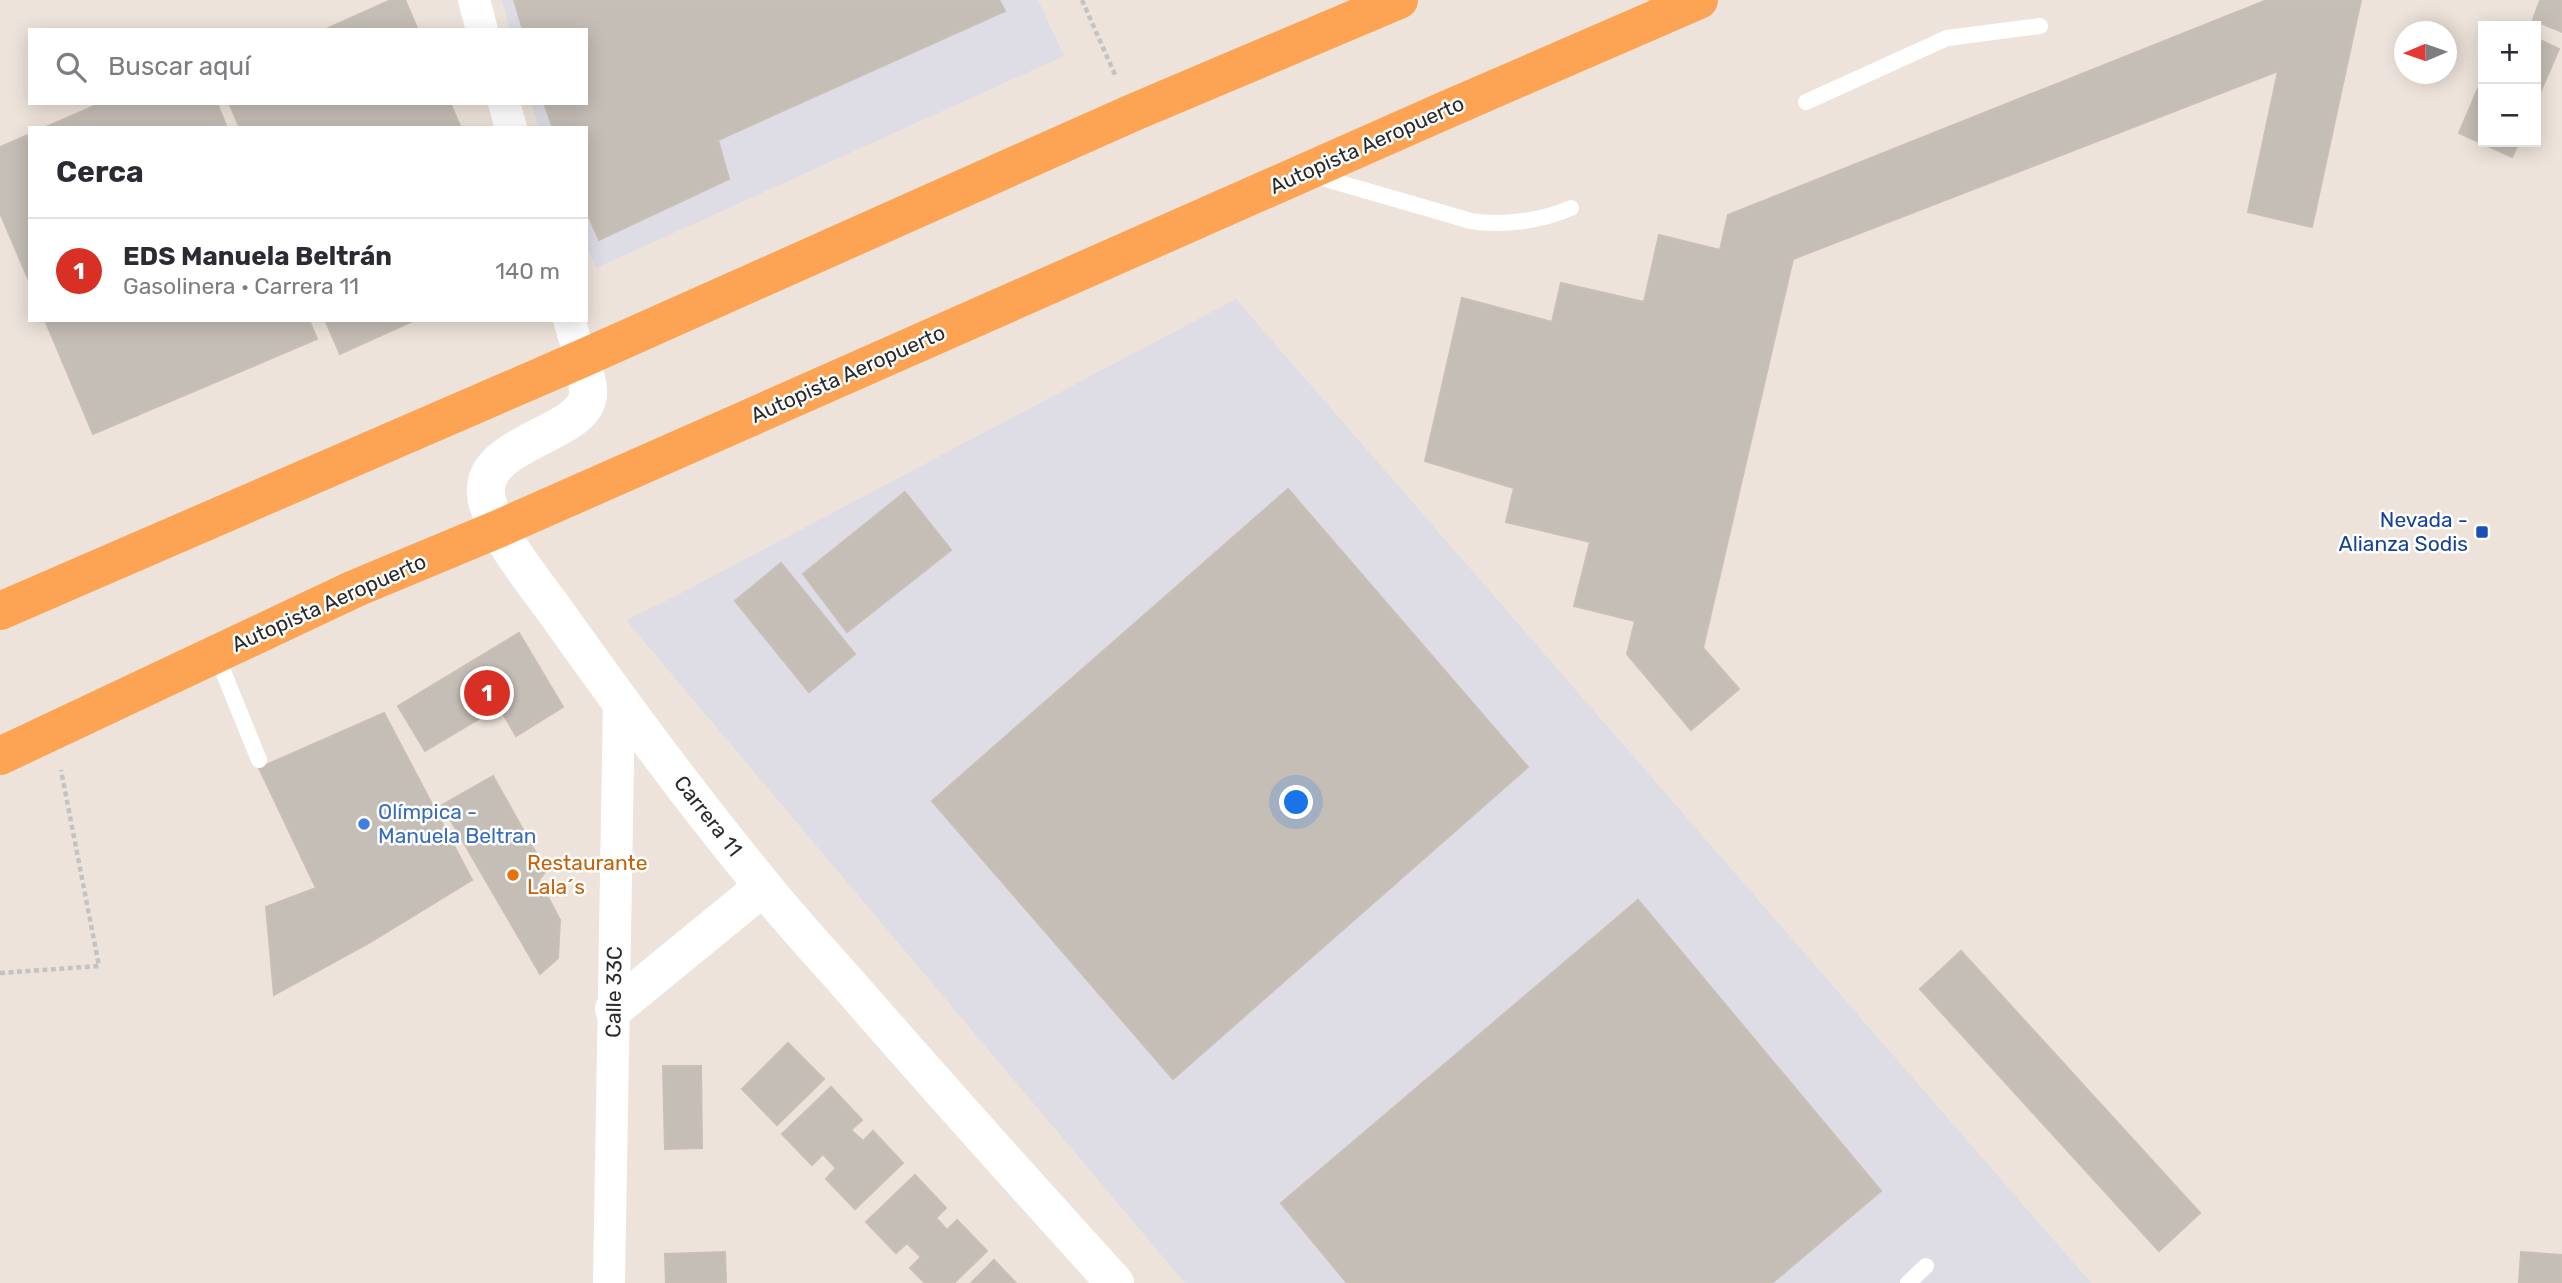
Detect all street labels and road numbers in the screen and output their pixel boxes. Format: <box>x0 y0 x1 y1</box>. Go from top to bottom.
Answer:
street label: Autopista Aeropuerto <box>1266 90 1468 199</box>
street label: Autopista Aeropuerto <box>747 319 949 428</box>
street label: Autopista Aeropuerto <box>228 548 430 657</box>
street label: Carrera 11 <box>669 770 748 861</box>
street label: Calle 33C <box>600 946 627 1038</box>

